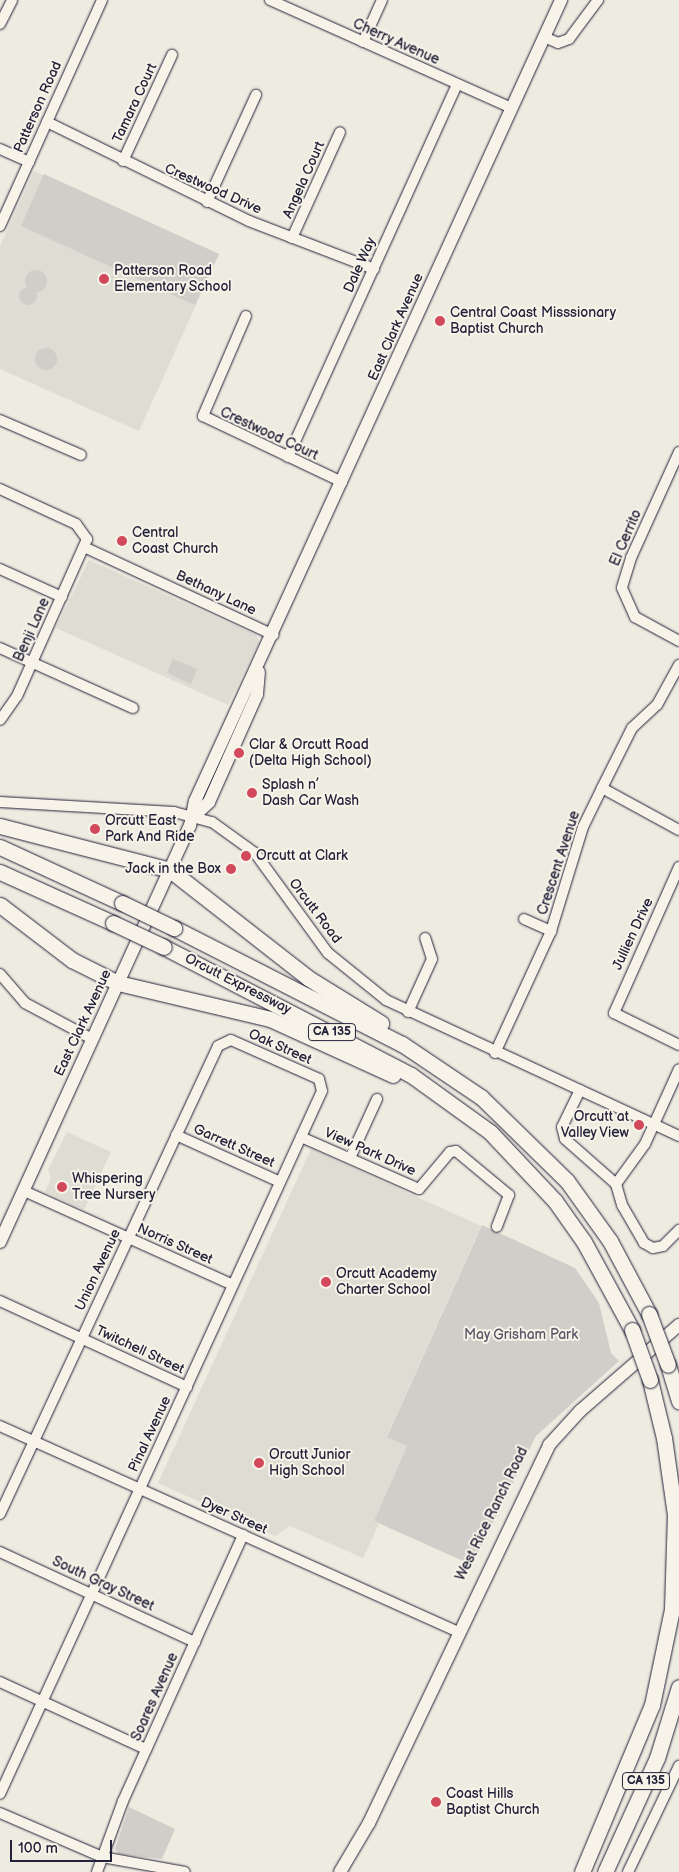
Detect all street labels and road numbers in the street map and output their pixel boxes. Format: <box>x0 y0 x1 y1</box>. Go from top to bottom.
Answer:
street label: Cherry Avenue <box>350 15 442 69</box>
street label: Patterson Road <box>10 59 66 155</box>
street label: Tamara Court <box>109 61 161 145</box>
street label: Angela Court <box>280 139 328 221</box>
street label: Crestwood Drive <box>162 160 264 218</box>
street label: Dale Way <box>340 235 380 295</box>
street label: East Clark Avenue <box>365 271 427 383</box>
street label: Crestwood Court <box>217 404 321 464</box>
street label: El Cerrito <box>607 507 645 569</box>
street label: Bethany Lane <box>173 567 259 619</box>
street label: Benji Lane <box>11 596 53 664</box>
street label: Crescent Avenue <box>534 809 584 917</box>
street label: Orcutt Road <box>285 875 345 947</box>
street label: Jullien Drive <box>609 895 657 973</box>
street label: Orcutt Expressway <box>182 950 294 1018</box>
street label: East Clark Avenue <box>51 967 115 1079</box>
road number: CA 135 <box>307 1022 357 1042</box>
street label: Oak Street <box>246 1026 314 1068</box>
street label: Garrett Street <box>191 1121 277 1171</box>
street label: View Park Drive <box>322 1124 418 1180</box>
street label: Norris Street <box>135 1220 215 1268</box>
street label: Union Avenue <box>72 1227 124 1313</box>
street label: Twitchell Street <box>93 1322 187 1378</box>
street label: Pinal Avenue <box>125 1393 175 1475</box>
street label: West Rice Ranch Road <box>452 1444 532 1584</box>
street label: Dyer Street <box>198 1494 270 1538</box>
street label: South Gray Street <box>49 1553 157 1615</box>
street label: Soares Avenue <box>128 1650 182 1744</box>
road number: CA 135 <box>621 1772 671 1790</box>

